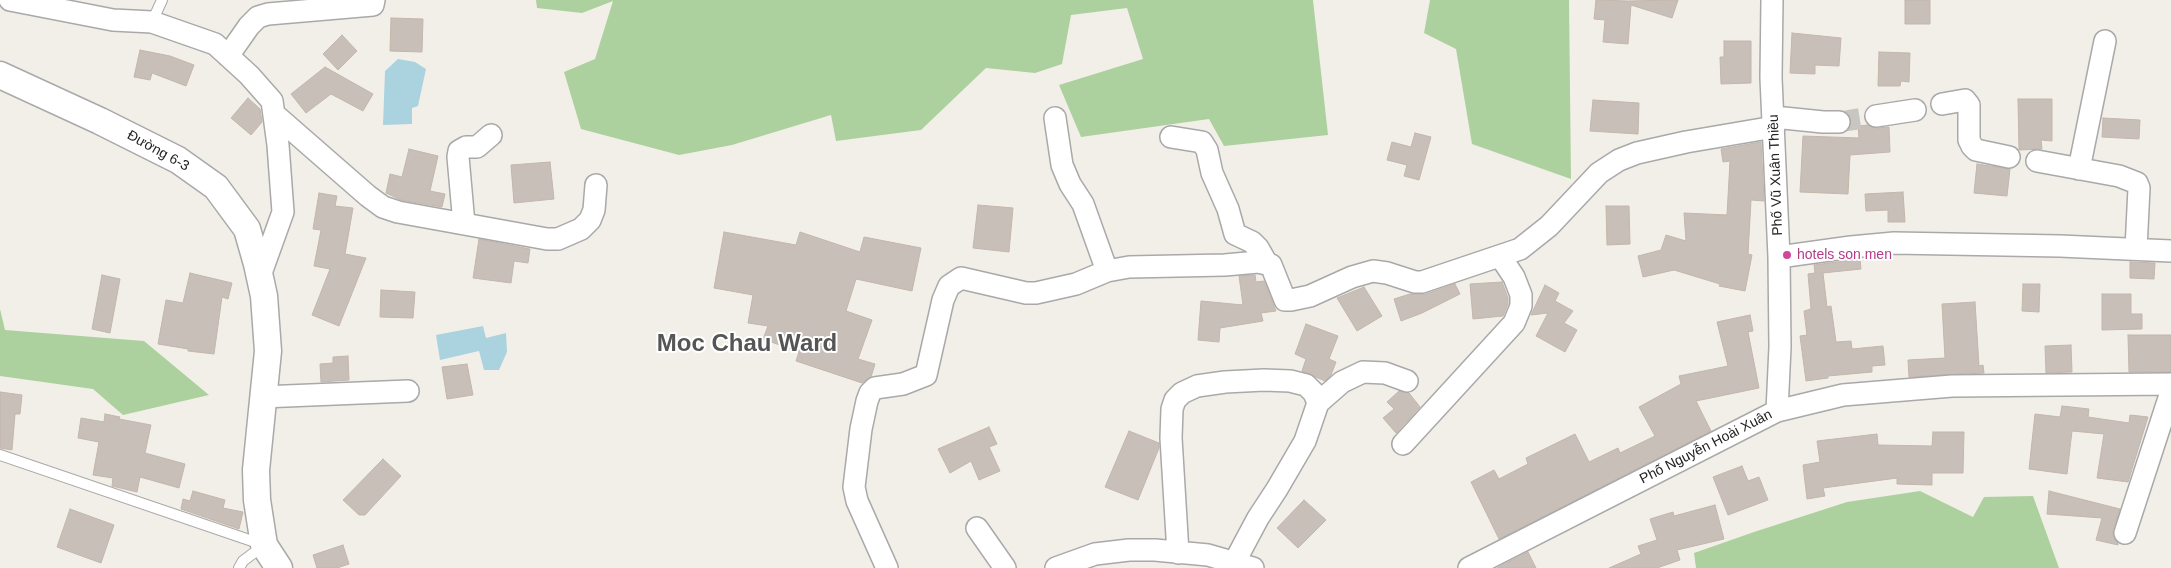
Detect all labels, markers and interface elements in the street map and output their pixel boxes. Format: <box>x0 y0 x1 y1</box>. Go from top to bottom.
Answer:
street label: Phố Vũ Xuân Thiều <box>1765 114 1787 236</box>
street label: Đường 6-3 <box>124 127 192 175</box>
place label: hotels son men <box>1797 247 1892 263</box>
marker: hotels son men <box>1781 249 1793 261</box>
district label: Moc Chau Ward <box>657 330 837 358</box>
street label: Phố Nguyễn Hoài Xuân <box>1637 406 1775 488</box>

